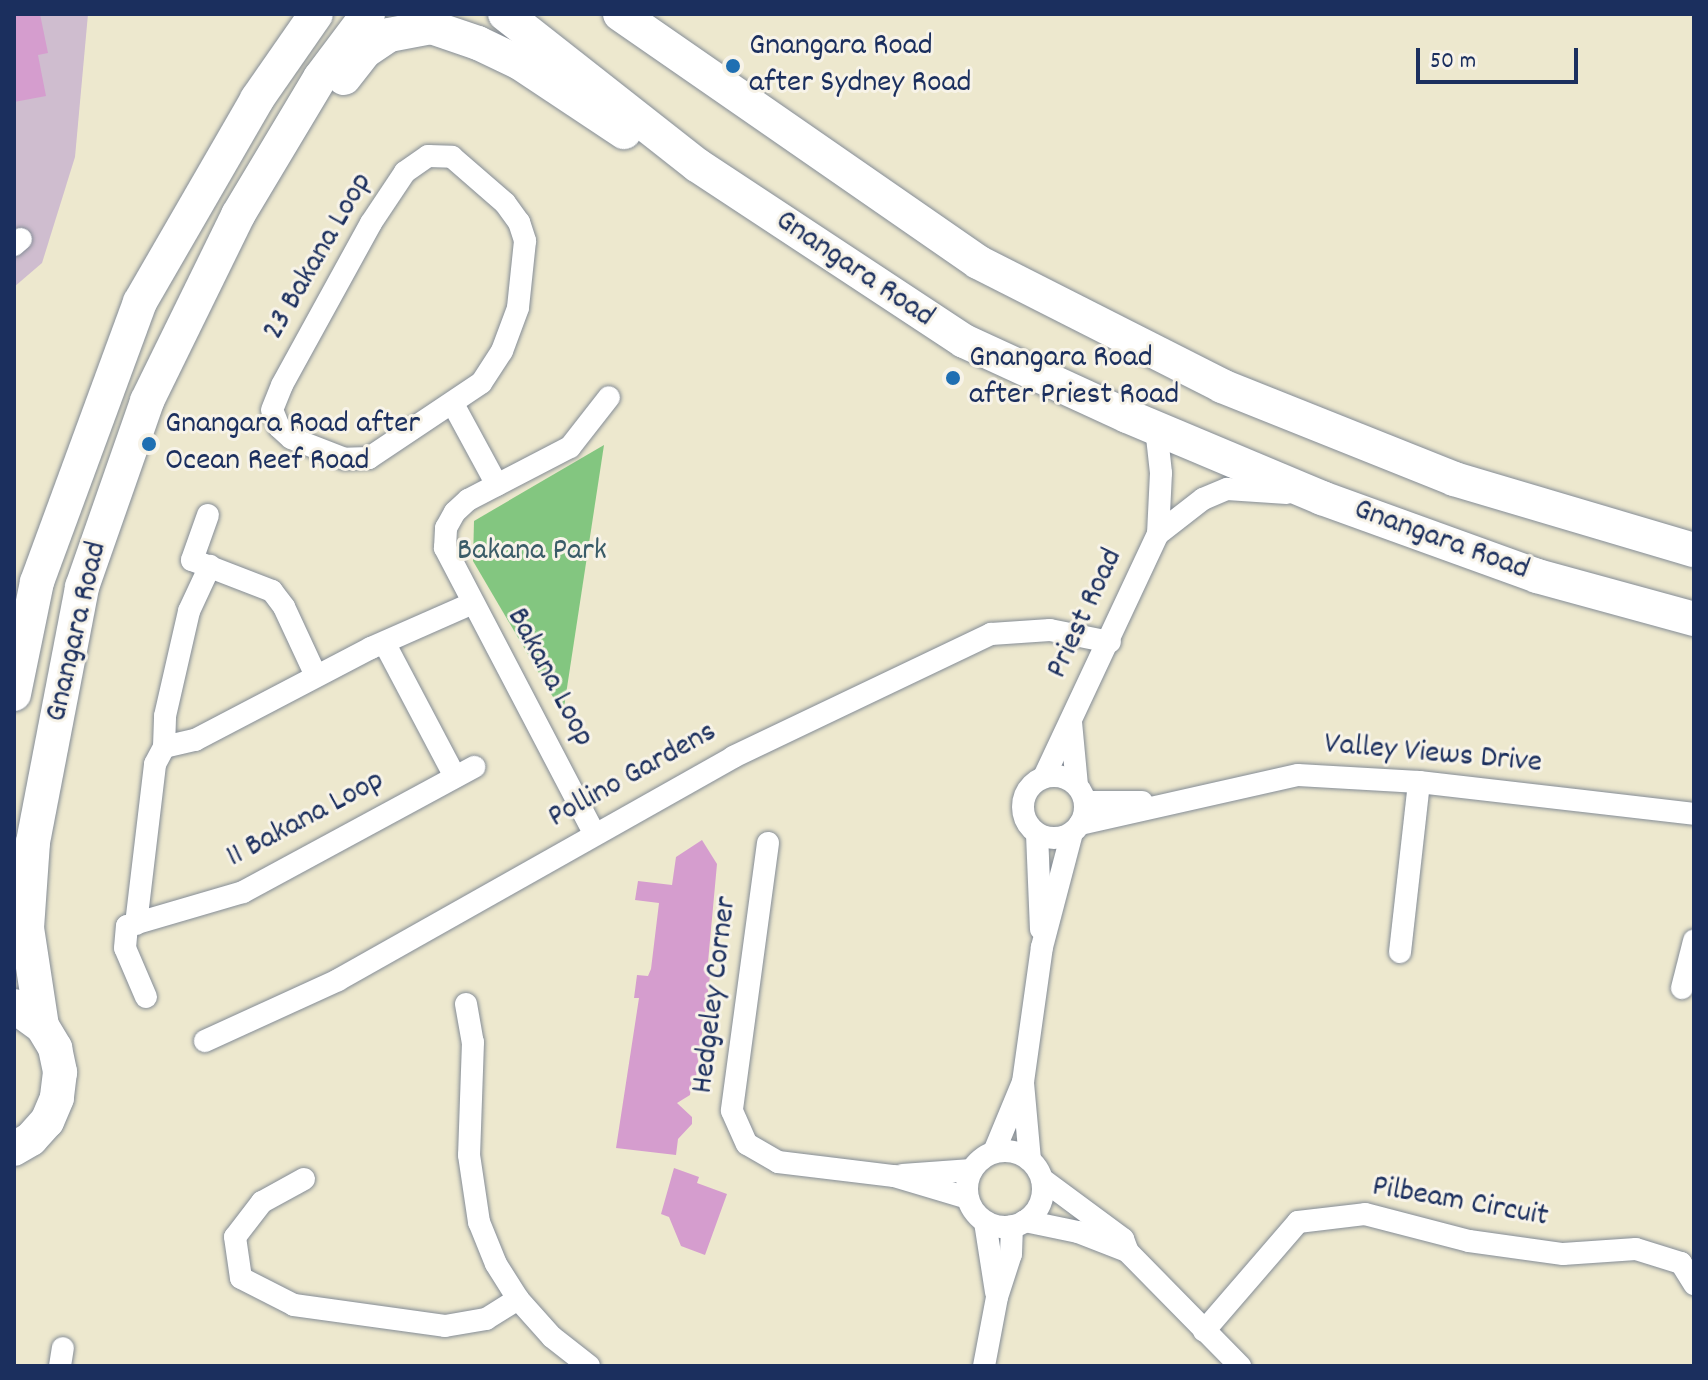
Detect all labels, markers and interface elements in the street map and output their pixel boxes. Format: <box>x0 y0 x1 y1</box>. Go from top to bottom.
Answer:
place label: Gnangara Road after Sydney Road <box>749 29 971 104</box>
scale bar <box>1420 32 1582 82</box>
text: 50 m <box>1430 45 1476 79</box>
marker: Gnangara Road after Sydney Road <box>724 57 742 75</box>
street label: 23 Bakana Loop <box>256 166 382 348</box>
street label: Gnangara Road <box>767 203 941 337</box>
place label: Gnangara Road after Priest Road <box>969 341 1179 416</box>
marker: Gnangara Road after Priest Road <box>944 369 962 387</box>
place label: Gnangara Road after Ocean Reef Road <box>165 407 420 482</box>
marker: Gnangara Road after Ocean Reef Road <box>140 435 158 453</box>
street label: Gnangara Road <box>1348 492 1534 590</box>
park label: Bakana Park <box>457 533 607 571</box>
street label: Gnangara Road <box>39 538 117 726</box>
street label: Priest Road <box>1039 543 1133 685</box>
street label: Bakana Loop <box>496 602 602 754</box>
street label: Pollino Gardens <box>542 714 724 838</box>
street label: Valley Views Drive <box>1323 726 1543 784</box>
street label: 11 Bakana Loop <box>221 762 391 878</box>
street label: Hedgeley Corner <box>685 894 747 1096</box>
street label: Pilbeam Circuit <box>1369 1169 1551 1237</box>

